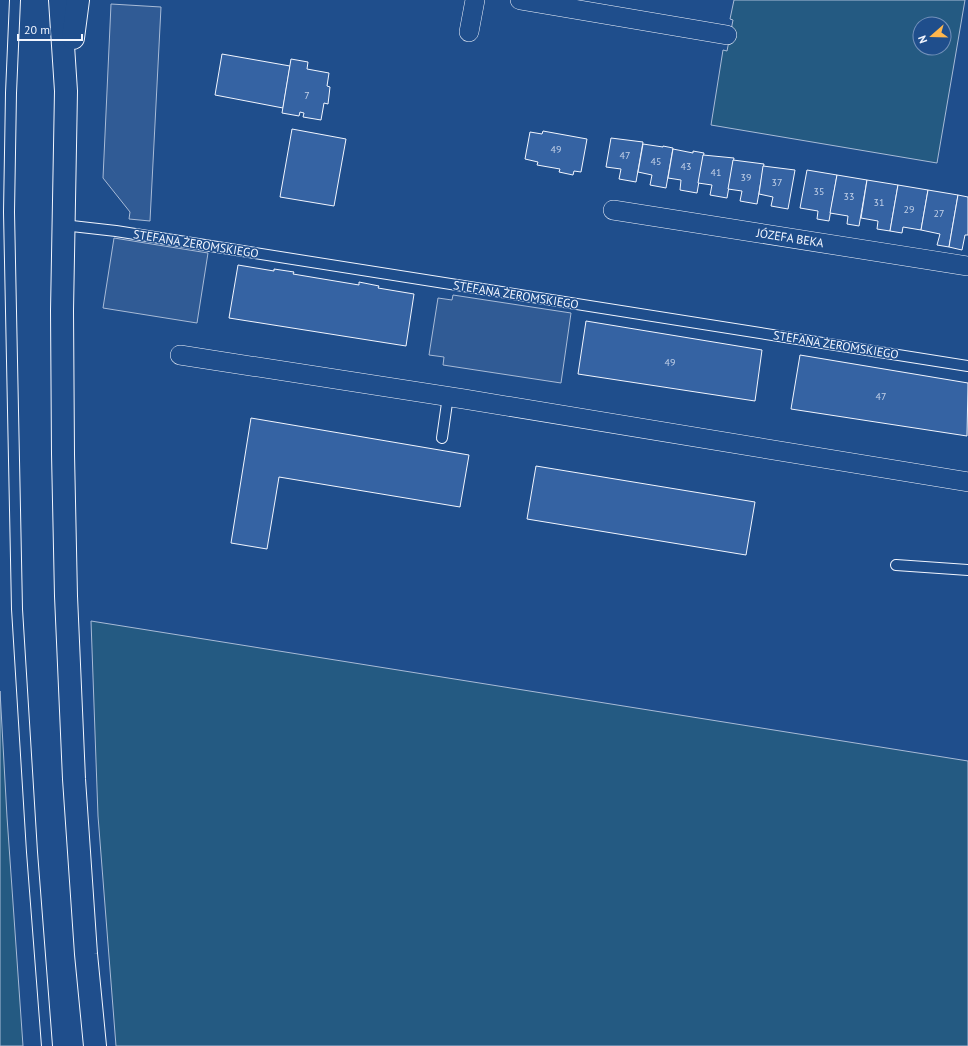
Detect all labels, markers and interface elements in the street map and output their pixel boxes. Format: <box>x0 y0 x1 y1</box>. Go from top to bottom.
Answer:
scale bar <box>18 16 82 42</box>
north arrow <box>912 16 952 56</box>
text: 20 m <box>24 22 50 37</box>
text: N <box>915 34 930 45</box>
house number: 7 <box>304 89 310 102</box>
house number: 49 <box>551 143 561 156</box>
house number: 47 <box>620 149 630 162</box>
house number: 45 <box>651 155 661 168</box>
house number: 43 <box>681 160 691 173</box>
house number: 41 <box>711 166 721 179</box>
house number: 39 <box>741 171 751 184</box>
house number: 37 <box>772 176 782 189</box>
house number: 35 <box>814 185 824 198</box>
house number: 33 <box>844 190 854 203</box>
house number: 31 <box>874 196 884 209</box>
house number: 29 <box>904 203 914 216</box>
house number: 27 <box>934 207 944 220</box>
street label: JÓZEFA BEKA <box>754 225 825 250</box>
street label: STEFANA ŻEROMSKIEGO <box>132 226 260 261</box>
street label: STEFANA ŻEROMSKIEGO <box>452 277 580 312</box>
street label: STEFANA ŻEROMSKIEGO <box>772 327 900 362</box>
house number: 49 <box>665 356 675 369</box>
house number: 47 <box>876 390 886 403</box>

